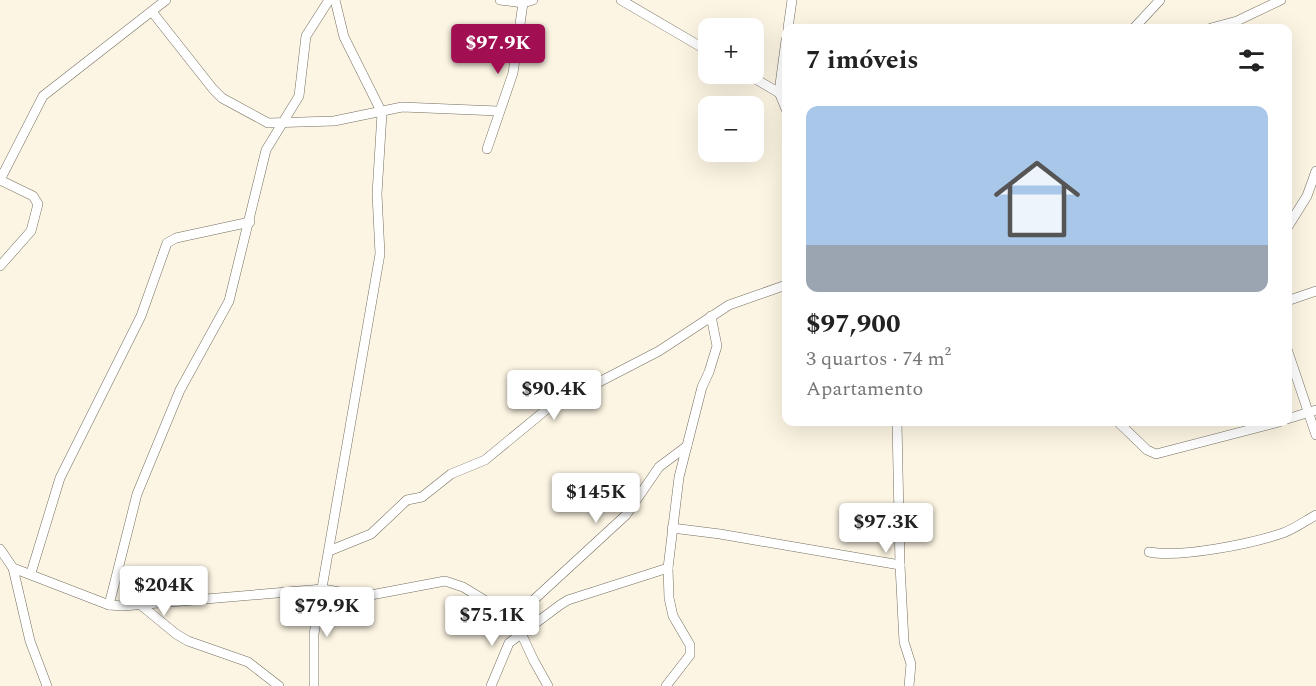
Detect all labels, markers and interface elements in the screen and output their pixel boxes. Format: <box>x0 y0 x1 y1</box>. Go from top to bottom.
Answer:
map controls <box>698 18 764 162</box>
button: + <box>698 18 764 84</box>
pin: $97.9K <box>449 24 547 75</box>
text: $97.9K <box>465 28 531 58</box>
text: 7 imóveis <box>806 40 919 80</box>
icon: filters <box>1235 44 1268 77</box>
button: − <box>698 96 764 162</box>
icon: home <box>983 145 1091 253</box>
text: $97,900 <box>806 304 900 344</box>
text: 3 quartos · 74 m² <box>806 344 951 374</box>
pin: $90.4K <box>505 370 603 421</box>
text: $90.4K <box>521 374 587 404</box>
text: Apartamento <box>806 374 923 404</box>
pin: $145K <box>554 473 638 524</box>
text: $145K <box>566 477 626 507</box>
pin: $97.3K <box>837 503 935 554</box>
text: $97.3K <box>853 507 919 537</box>
pin: $204K <box>122 566 206 617</box>
text: $204K <box>134 570 194 600</box>
pin: $79.9K <box>278 587 376 638</box>
text: $79.9K <box>294 591 360 621</box>
pin: $75.1K <box>443 596 541 647</box>
text: $75.1K <box>459 600 525 630</box>

